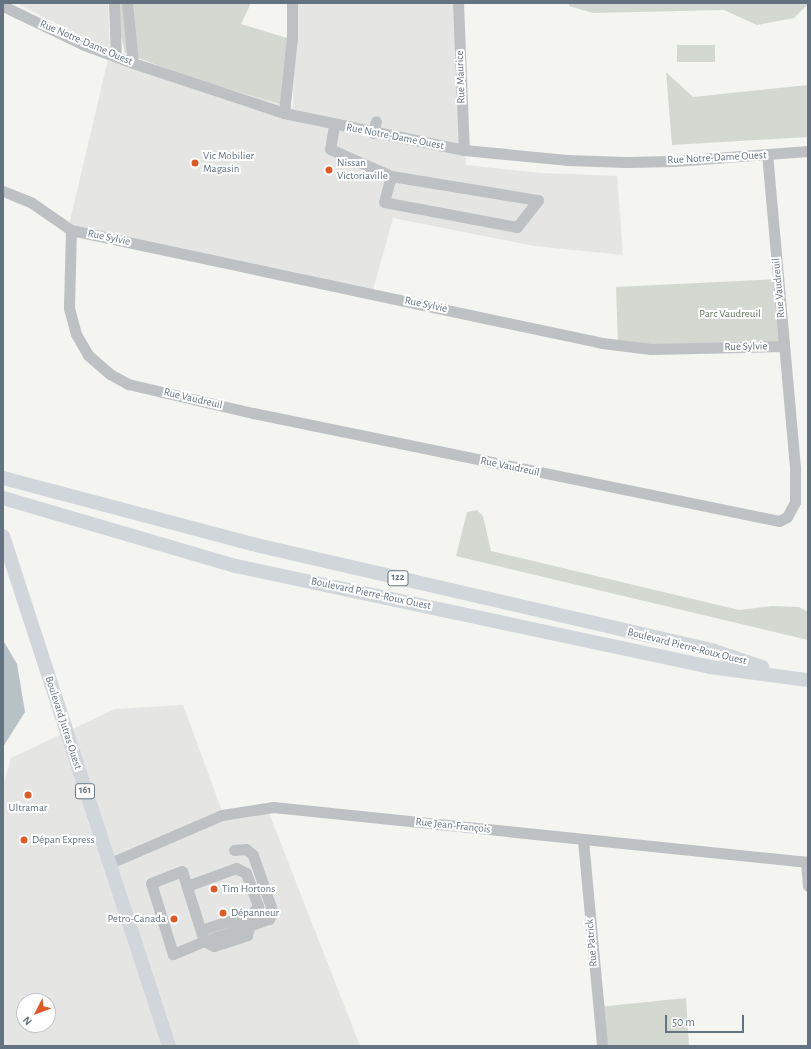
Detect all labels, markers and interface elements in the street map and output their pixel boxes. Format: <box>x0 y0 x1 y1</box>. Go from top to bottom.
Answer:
street label: Rue Notre-Dame Ouest <box>38 18 134 68</box>
street label: Rue Maurice <box>453 50 469 104</box>
street label: Rue Notre-Dame Ouest <box>345 121 445 153</box>
street label: Rue Notre-Dame Ouest <box>667 149 767 167</box>
place label: Vic Mobilier Magasin <box>203 150 254 176</box>
place label: Nissan Victoriaville <box>337 157 388 183</box>
marker: Vic Mobilier Magasin <box>190 158 200 168</box>
marker: Nissan Victoriaville <box>324 165 334 175</box>
street label: Rue Sylvie <box>87 227 131 249</box>
street label: Rue Vaudreuil <box>770 258 788 318</box>
street label: Rue Sylvie <box>404 294 448 316</box>
park label: Parc Vaudreuil <box>699 307 761 321</box>
street label: Rue Sylvie <box>724 340 768 354</box>
street label: Rue Vaudreuil <box>162 386 224 412</box>
street label: Rue Vaudreuil <box>479 454 541 480</box>
road number: 122 <box>387 570 409 586</box>
street label: Boulevard Pierre-Roux Ouest <box>310 575 432 613</box>
street label: Boulevard Pierre-Roux Ouest <box>626 626 748 668</box>
street label: Boulevard Jutras Ouest <box>42 675 84 771</box>
road number: 161 <box>74 783 96 799</box>
marker: Ultramar <box>23 790 33 800</box>
place label: Ultramar <box>9 801 47 815</box>
street label: Rue Jean-François <box>415 816 491 836</box>
place label: Dépan Express <box>32 833 95 847</box>
marker: Dépan Express <box>19 835 29 845</box>
place label: Tim Hortons <box>222 882 275 896</box>
marker: Tim Hortons <box>209 884 219 894</box>
place label: Dépanneur <box>231 906 279 920</box>
marker: Dépanneur <box>218 908 228 918</box>
place label: Petro-Canada <box>108 912 166 926</box>
marker: Petro-Canada <box>169 914 179 924</box>
street label: Rue Patrick <box>583 919 601 967</box>
north arrow <box>16 993 56 1033</box>
scale bar <box>667 1007 746 1033</box>
text: N <box>21 1014 34 1027</box>
text: 50 m <box>672 1016 695 1028</box>

